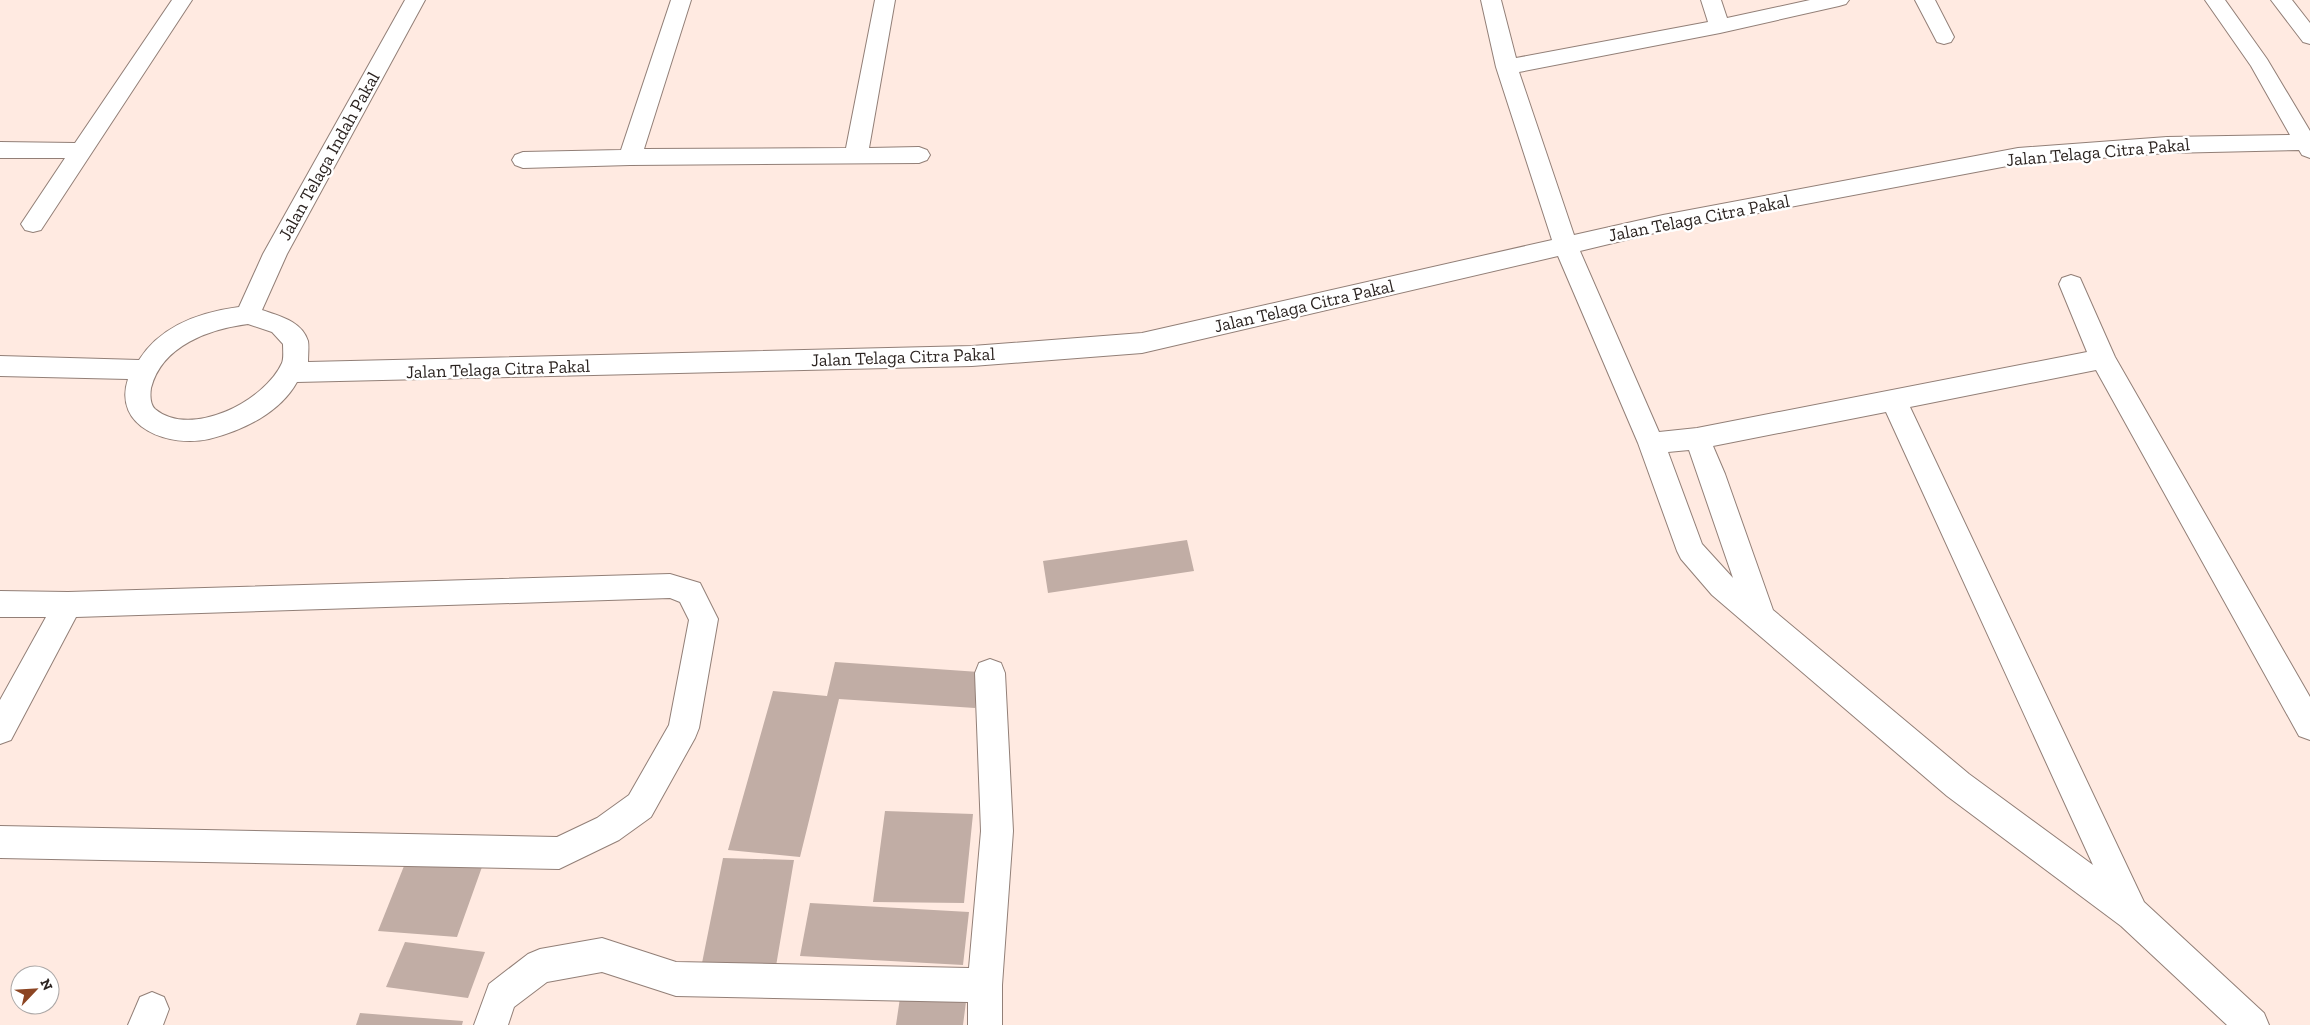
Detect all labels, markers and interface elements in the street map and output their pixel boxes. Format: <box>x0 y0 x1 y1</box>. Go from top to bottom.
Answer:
street label: Jalan Telaga Indah Pakal <box>274 68 385 244</box>
street label: Jalan Telaga Citra Pakal <box>2005 133 2191 171</box>
street label: Jalan Telaga Citra Pakal <box>1607 190 1792 246</box>
street label: Jalan Telaga Citra Pakal <box>1212 275 1396 337</box>
street label: Jalan Telaga Citra Pakal <box>811 343 996 371</box>
street label: Jalan Telaga Citra Pakal <box>406 355 591 383</box>
north arrow <box>10 965 60 1015</box>
text: N <box>36 976 56 993</box>

